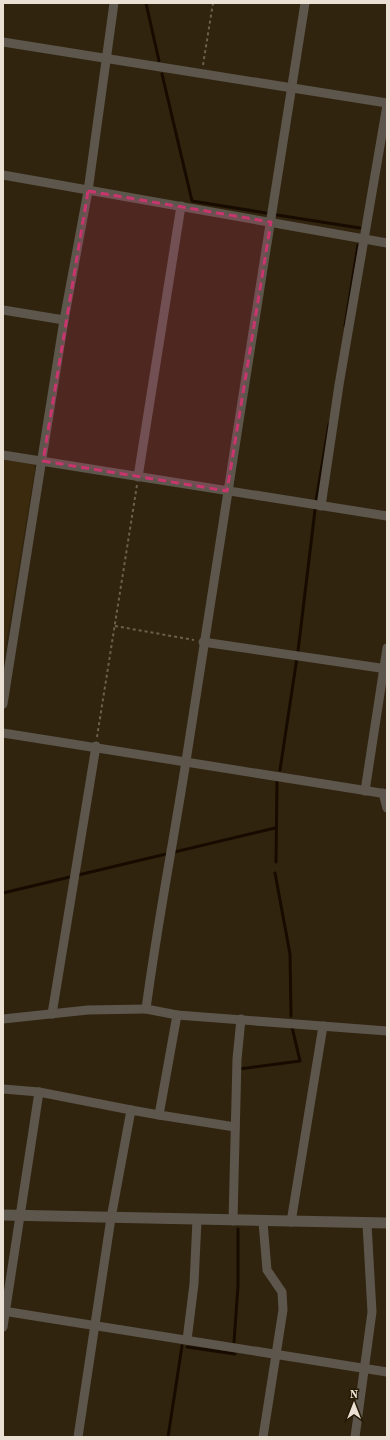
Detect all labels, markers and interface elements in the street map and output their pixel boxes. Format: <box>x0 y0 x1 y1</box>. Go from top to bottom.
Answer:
north arrow <box>334 1384 374 1424</box>
text: N <box>350 1387 358 1402</box>

